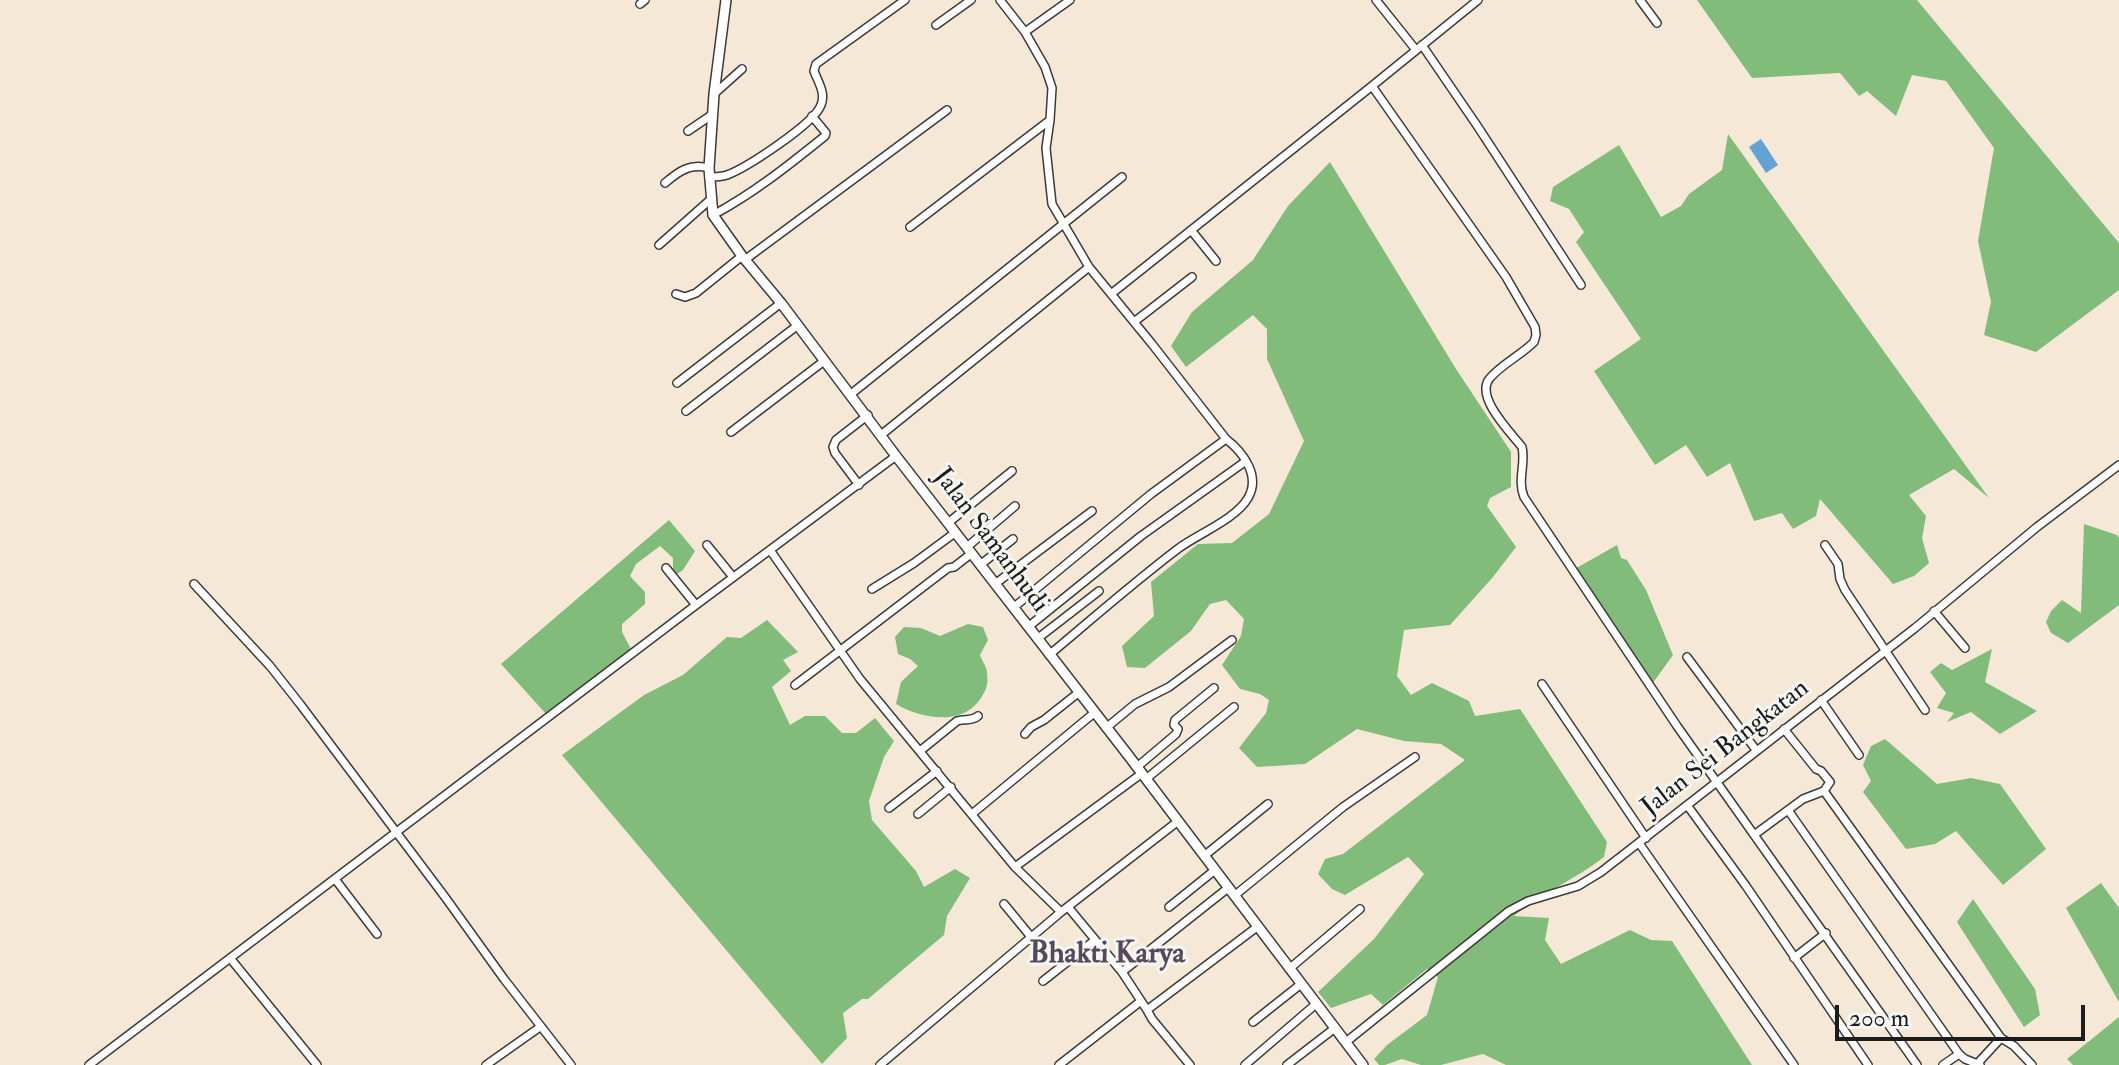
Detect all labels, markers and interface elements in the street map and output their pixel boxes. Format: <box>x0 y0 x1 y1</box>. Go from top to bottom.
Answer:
street label: Jalan Samanhudi <box>926 463 1054 619</box>
street label: Jalan Sei Bangkatan <box>1636 674 1816 824</box>
district label: Bhakti Karya <box>1029 938 1185 974</box>
scale bar <box>1839 989 2089 1039</box>
text: 200 m <box>1849 1003 1909 1034</box>

